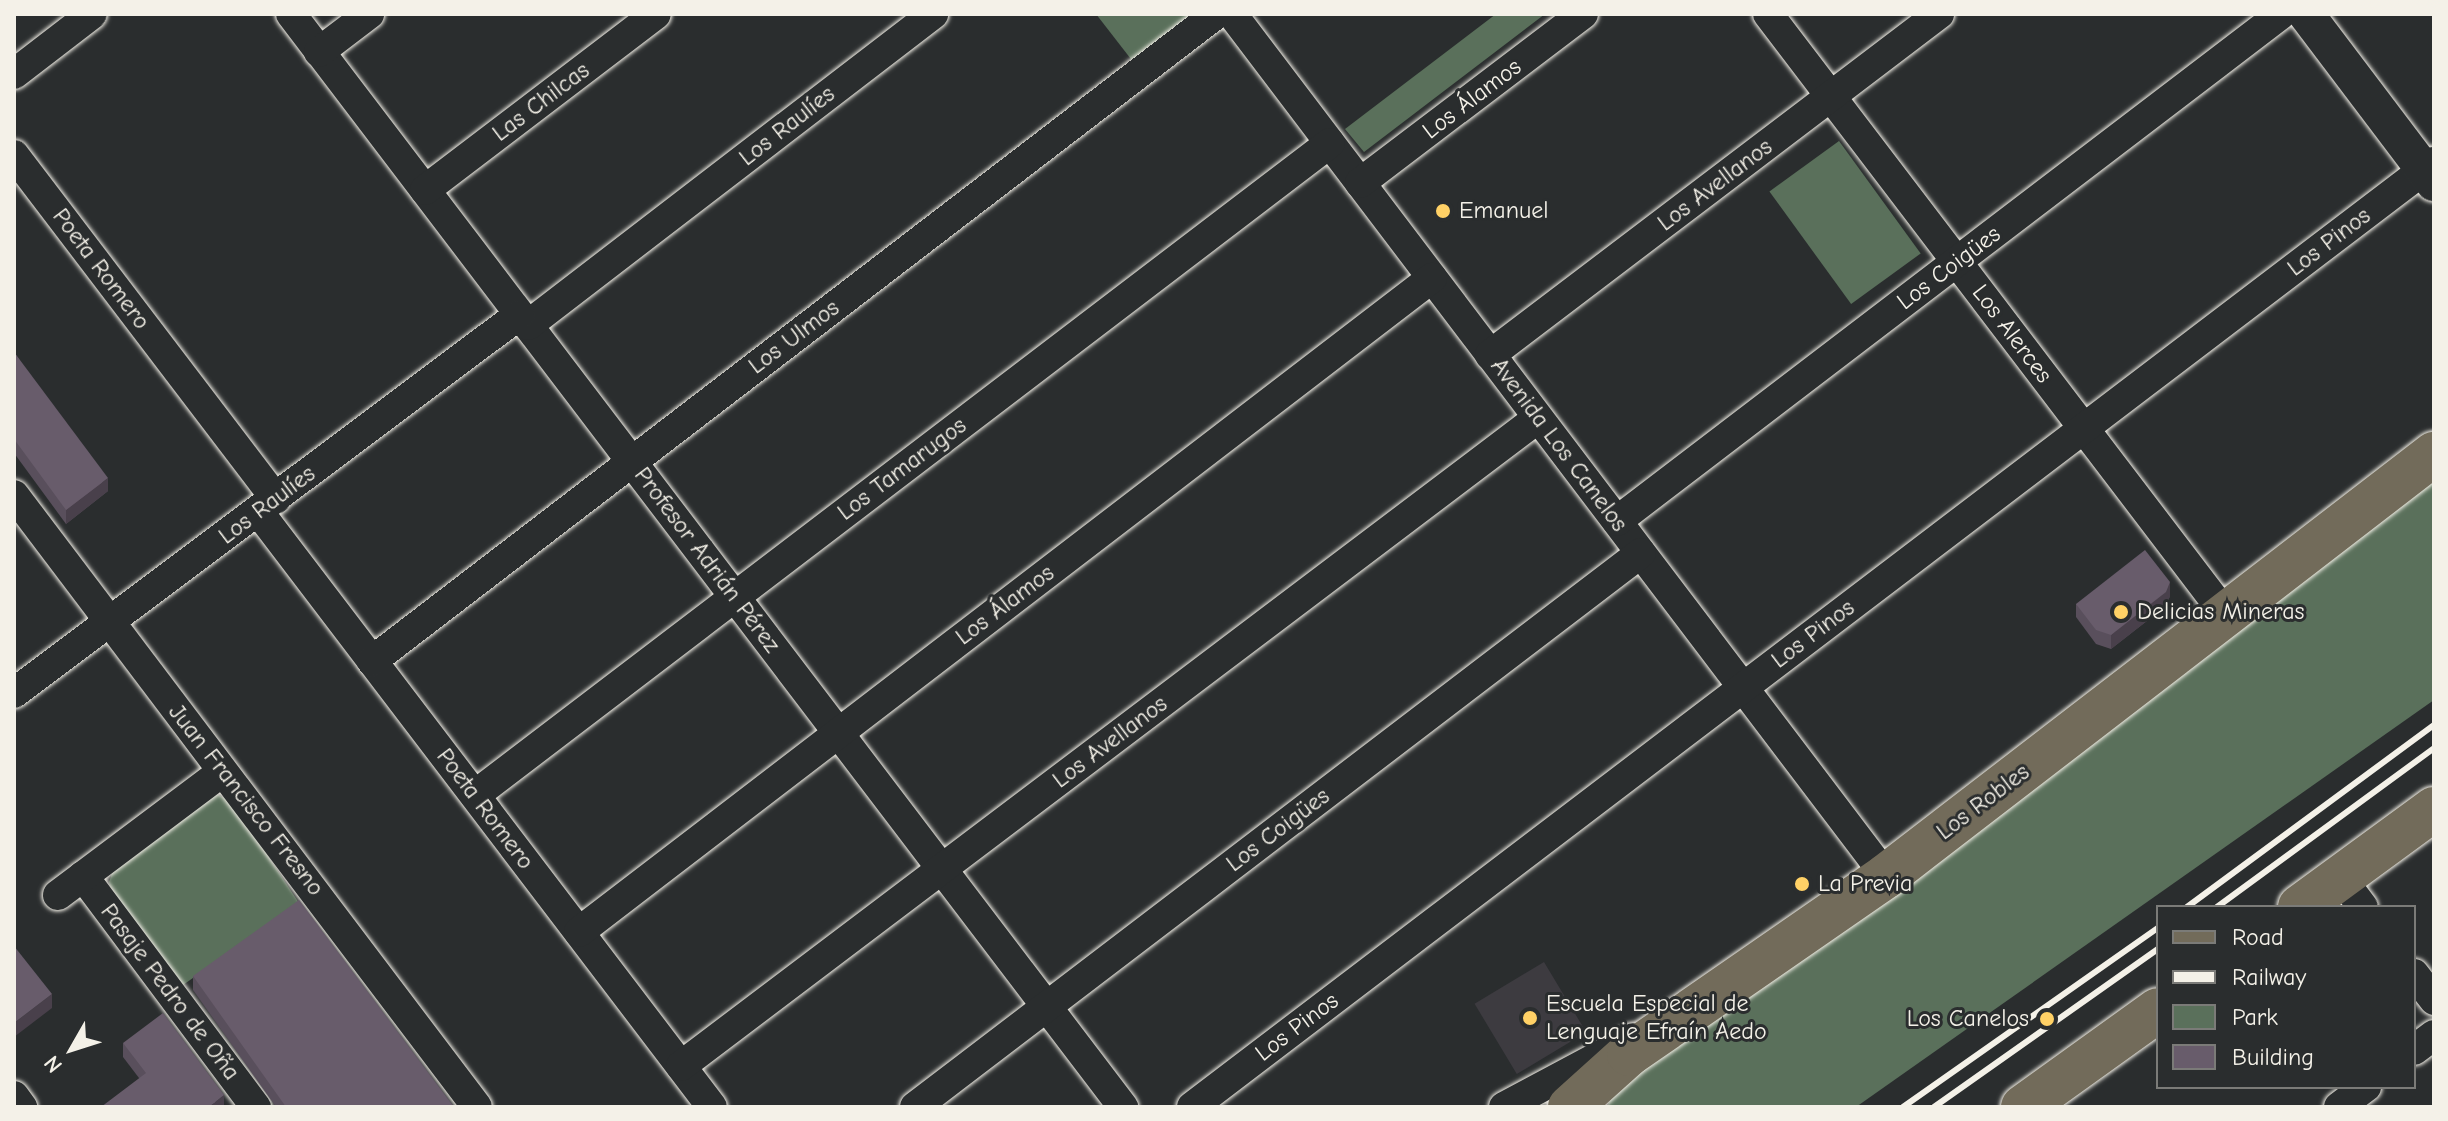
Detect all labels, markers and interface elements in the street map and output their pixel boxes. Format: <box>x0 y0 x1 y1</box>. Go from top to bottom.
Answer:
street label: Los Álamos <box>1417 53 1527 145</box>
street label: Las Chilcas <box>487 56 595 148</box>
street label: Los Raulíes <box>733 80 841 172</box>
street label: Los Avellanos <box>1652 132 1778 238</box>
place label: Emanuel <box>1459 197 1549 225</box>
street label: Los Pinos <box>2282 201 2376 283</box>
marker: Emanuel <box>1434 202 1452 220</box>
street label: Poeta Romero <box>46 203 156 335</box>
street label: Los Coigües <box>1892 220 2006 316</box>
street label: Los Alerces <box>1966 279 2058 389</box>
street label: Los Ulmos <box>743 294 845 380</box>
street label: Avenida Los Canelos <box>1484 353 1634 537</box>
street label: Los Tamarugos <box>832 411 972 527</box>
street label: Los Raulíes <box>213 459 321 551</box>
street label: Profesor Adrián Pérez <box>628 462 786 658</box>
street label: Los Álamos <box>950 559 1060 651</box>
street label: Los Pinos <box>1766 593 1860 675</box>
place label: Delicias Mineras <box>2137 598 2305 626</box>
marker: Delicias Mineras <box>2112 603 2130 621</box>
street label: Los Avellanos <box>1047 689 1173 795</box>
street label: Juan Francisco Fresno <box>162 698 330 902</box>
street label: Poeta Romero <box>430 743 540 875</box>
street label: Los Robles <box>1931 758 2035 846</box>
street label: Los Coigües <box>1221 782 1335 878</box>
place label: La Previa <box>1818 870 1912 898</box>
marker: La Previa <box>1793 875 1811 893</box>
street label: Pasaje Pedro de Oña <box>94 898 246 1086</box>
legend <box>2156 905 2416 1089</box>
text: Road <box>2232 923 2284 951</box>
text: Railway <box>2232 963 2306 991</box>
street label: Los Pinos <box>1250 986 1344 1068</box>
place label: Escuela Especial de Lenguaje Efraín Aedo <box>1546 990 1767 1046</box>
text: Park <box>2232 1003 2278 1031</box>
place label: Los Canelos <box>1907 1005 2029 1033</box>
marker: Los Canelos <box>2036 1008 2058 1030</box>
north arrow <box>32 1009 112 1089</box>
marker: Escuela Especial de Lenguaje Efraín Aedo <box>1521 1009 1539 1027</box>
text: Building <box>2232 1043 2314 1071</box>
text: N <box>39 1050 68 1078</box>

